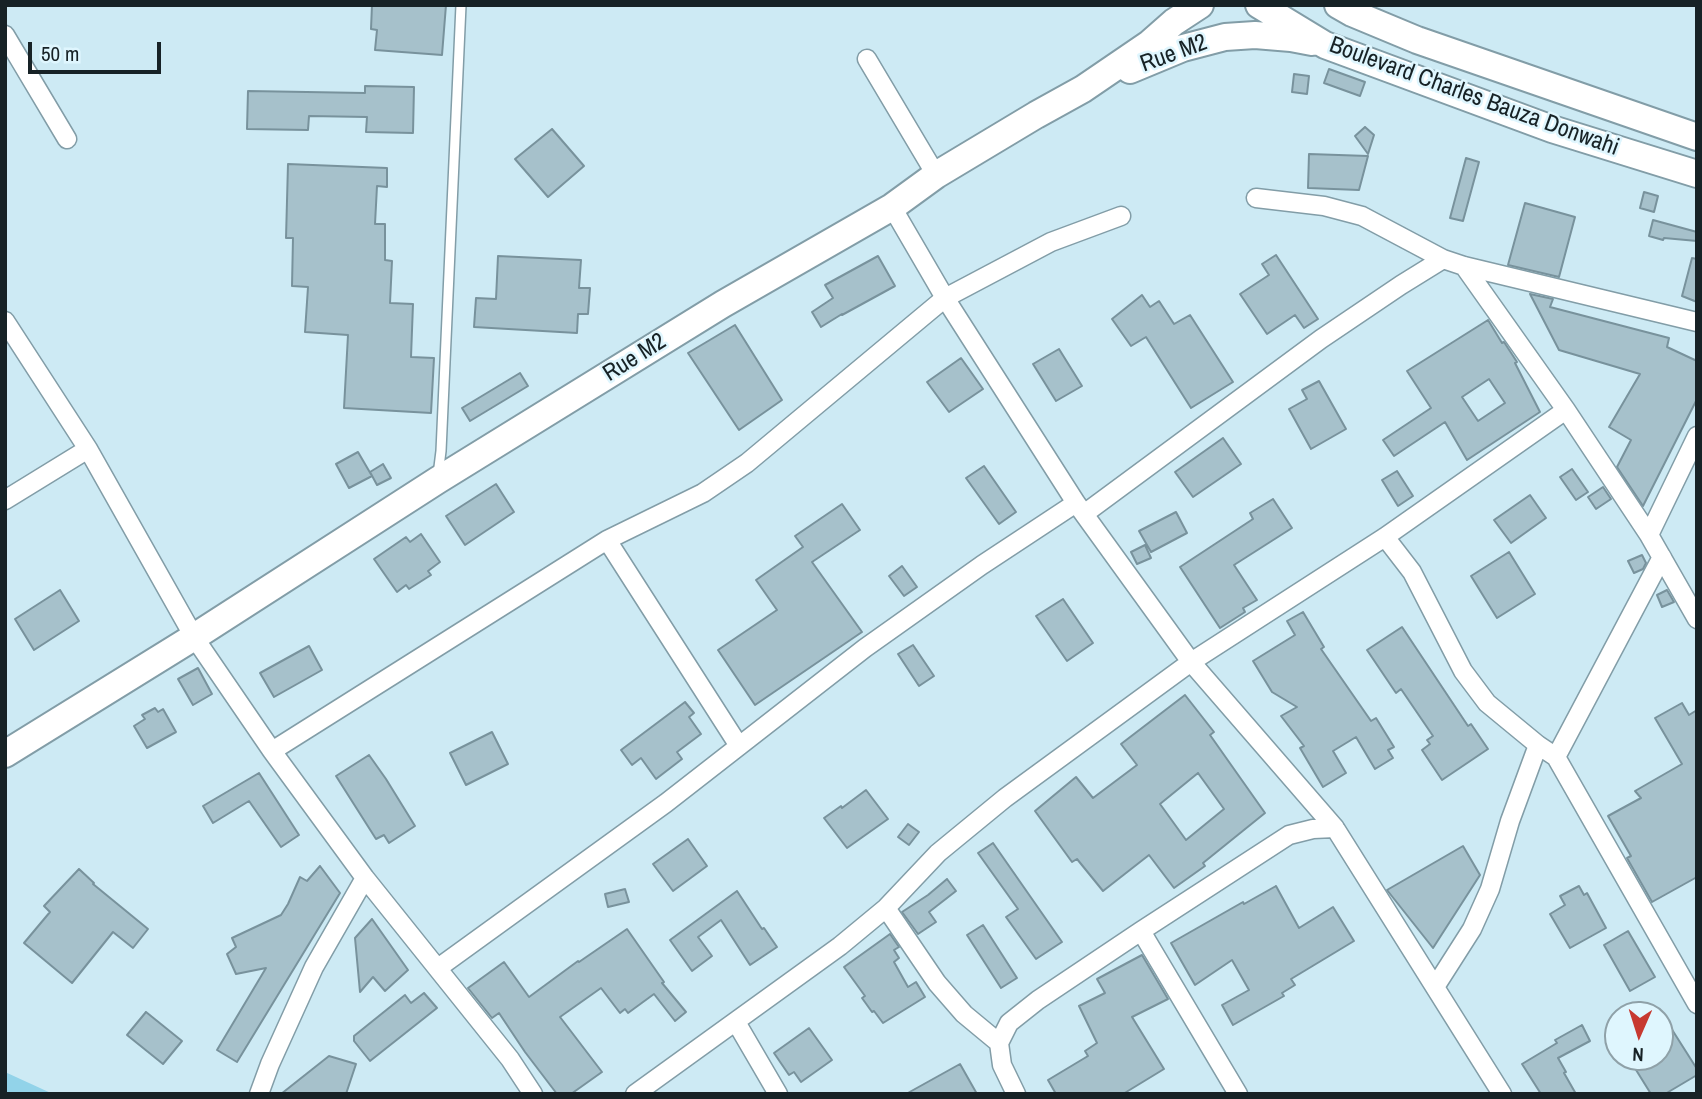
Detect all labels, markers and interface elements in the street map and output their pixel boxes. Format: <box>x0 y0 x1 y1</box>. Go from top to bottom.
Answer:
scale bar <box>32 28 164 72</box>
street label: Rue M2 <box>1137 29 1211 79</box>
street label: Boulevard Charles Bauza Donwahi <box>1325 31 1623 163</box>
text: 50 m <box>41 39 79 68</box>
street label: Rue M2 <box>598 328 672 388</box>
north arrow <box>1604 1001 1674 1071</box>
text: N <box>1632 1042 1644 1068</box>

